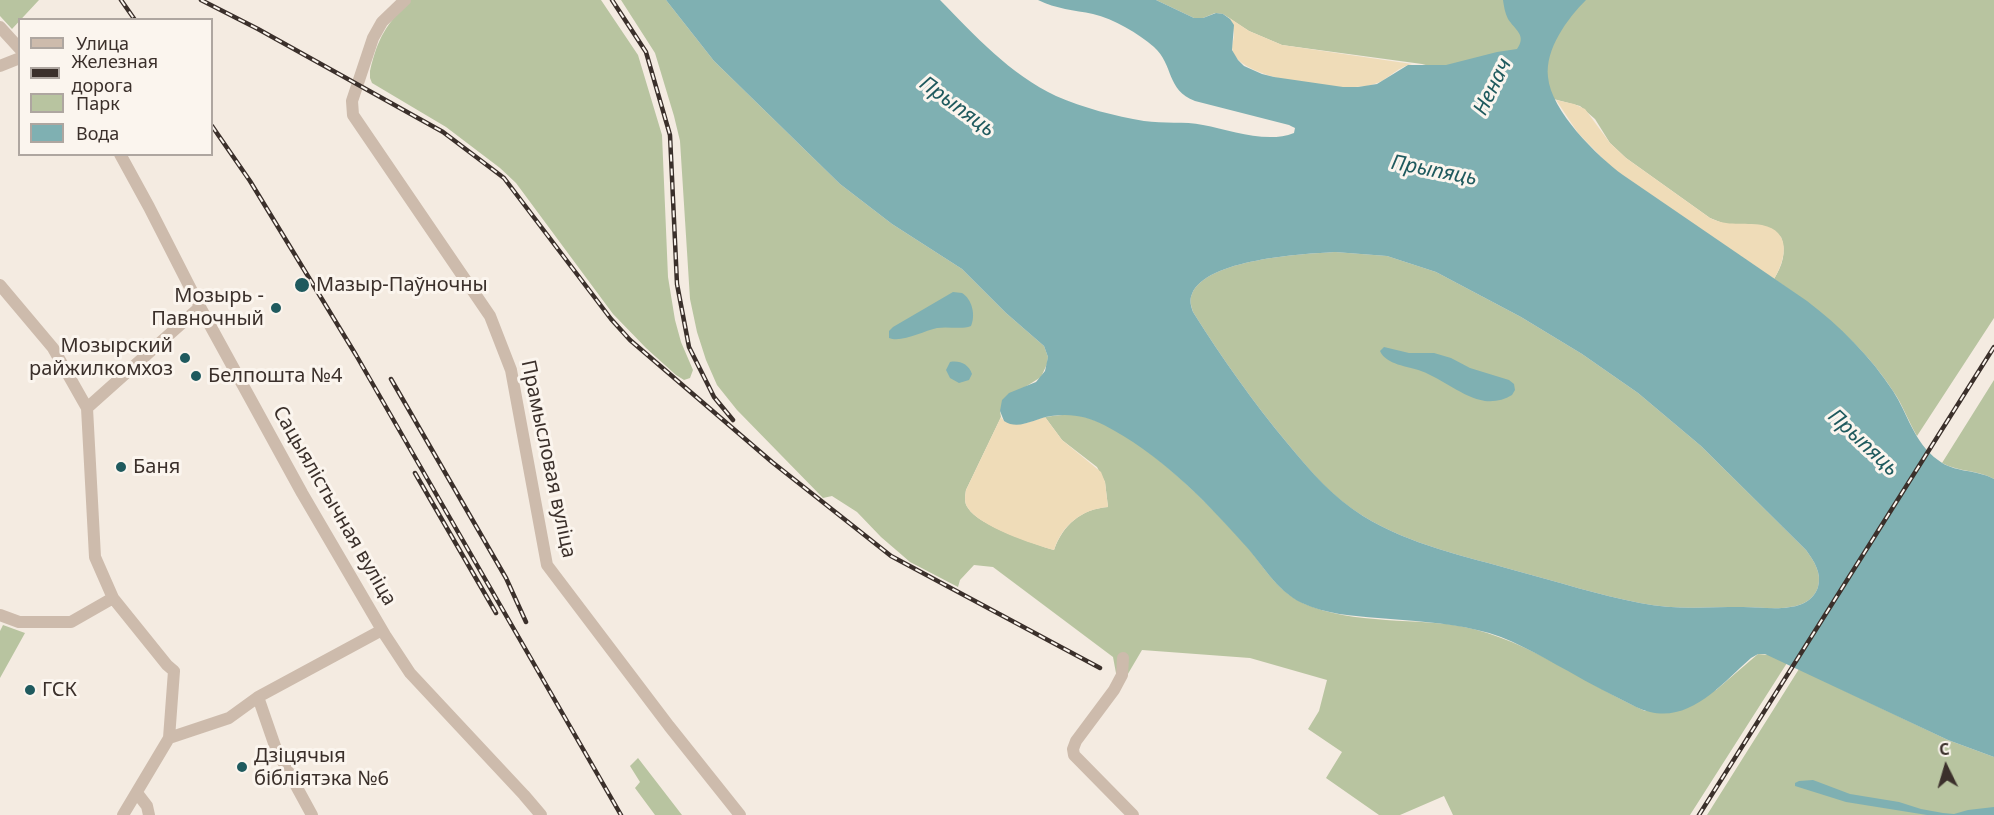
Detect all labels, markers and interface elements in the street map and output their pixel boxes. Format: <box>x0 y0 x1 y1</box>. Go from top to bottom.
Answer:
legend <box>18 18 213 156</box>
text: Улица <box>76 31 129 55</box>
text: Железная дорога <box>72 49 158 97</box>
water label: Ненач <box>1469 54 1517 120</box>
water label: Прыпяць <box>914 71 1000 143</box>
text: Парк <box>76 91 120 115</box>
text: Вода <box>76 121 119 145</box>
water label: Прыпяць <box>1389 150 1479 192</box>
place label: Мазыр-Паўночны <box>316 273 488 297</box>
marker: Мазыр-Паўночны <box>293 276 311 294</box>
place label: Мозырь - Павночный <box>151 284 264 331</box>
marker: Мозырь - Павночный <box>269 301 283 315</box>
place label: Мозырский райжилкомхоз <box>29 334 173 381</box>
marker: Мозырский райжилкомхоз <box>178 351 192 365</box>
street label: Прамысловая вуліца <box>515 358 581 560</box>
place label: Белпошта №4 <box>208 364 342 388</box>
marker: Белпошта №4 <box>189 369 203 383</box>
street label: Сацыялістычная вуліца <box>267 402 401 610</box>
water label: Прыпяць <box>1823 404 1903 482</box>
place label: Баня <box>133 455 180 479</box>
marker: Баня <box>114 460 128 474</box>
place label: ГСК <box>42 678 77 702</box>
marker: ГСК <box>23 683 37 697</box>
north arrow <box>1916 737 1976 797</box>
text: С <box>1938 738 1951 760</box>
place label: Дзіцячыя бібліятэка №6 <box>254 744 389 791</box>
marker: Дзіцячыя бібліятэка №6 <box>235 760 249 774</box>

